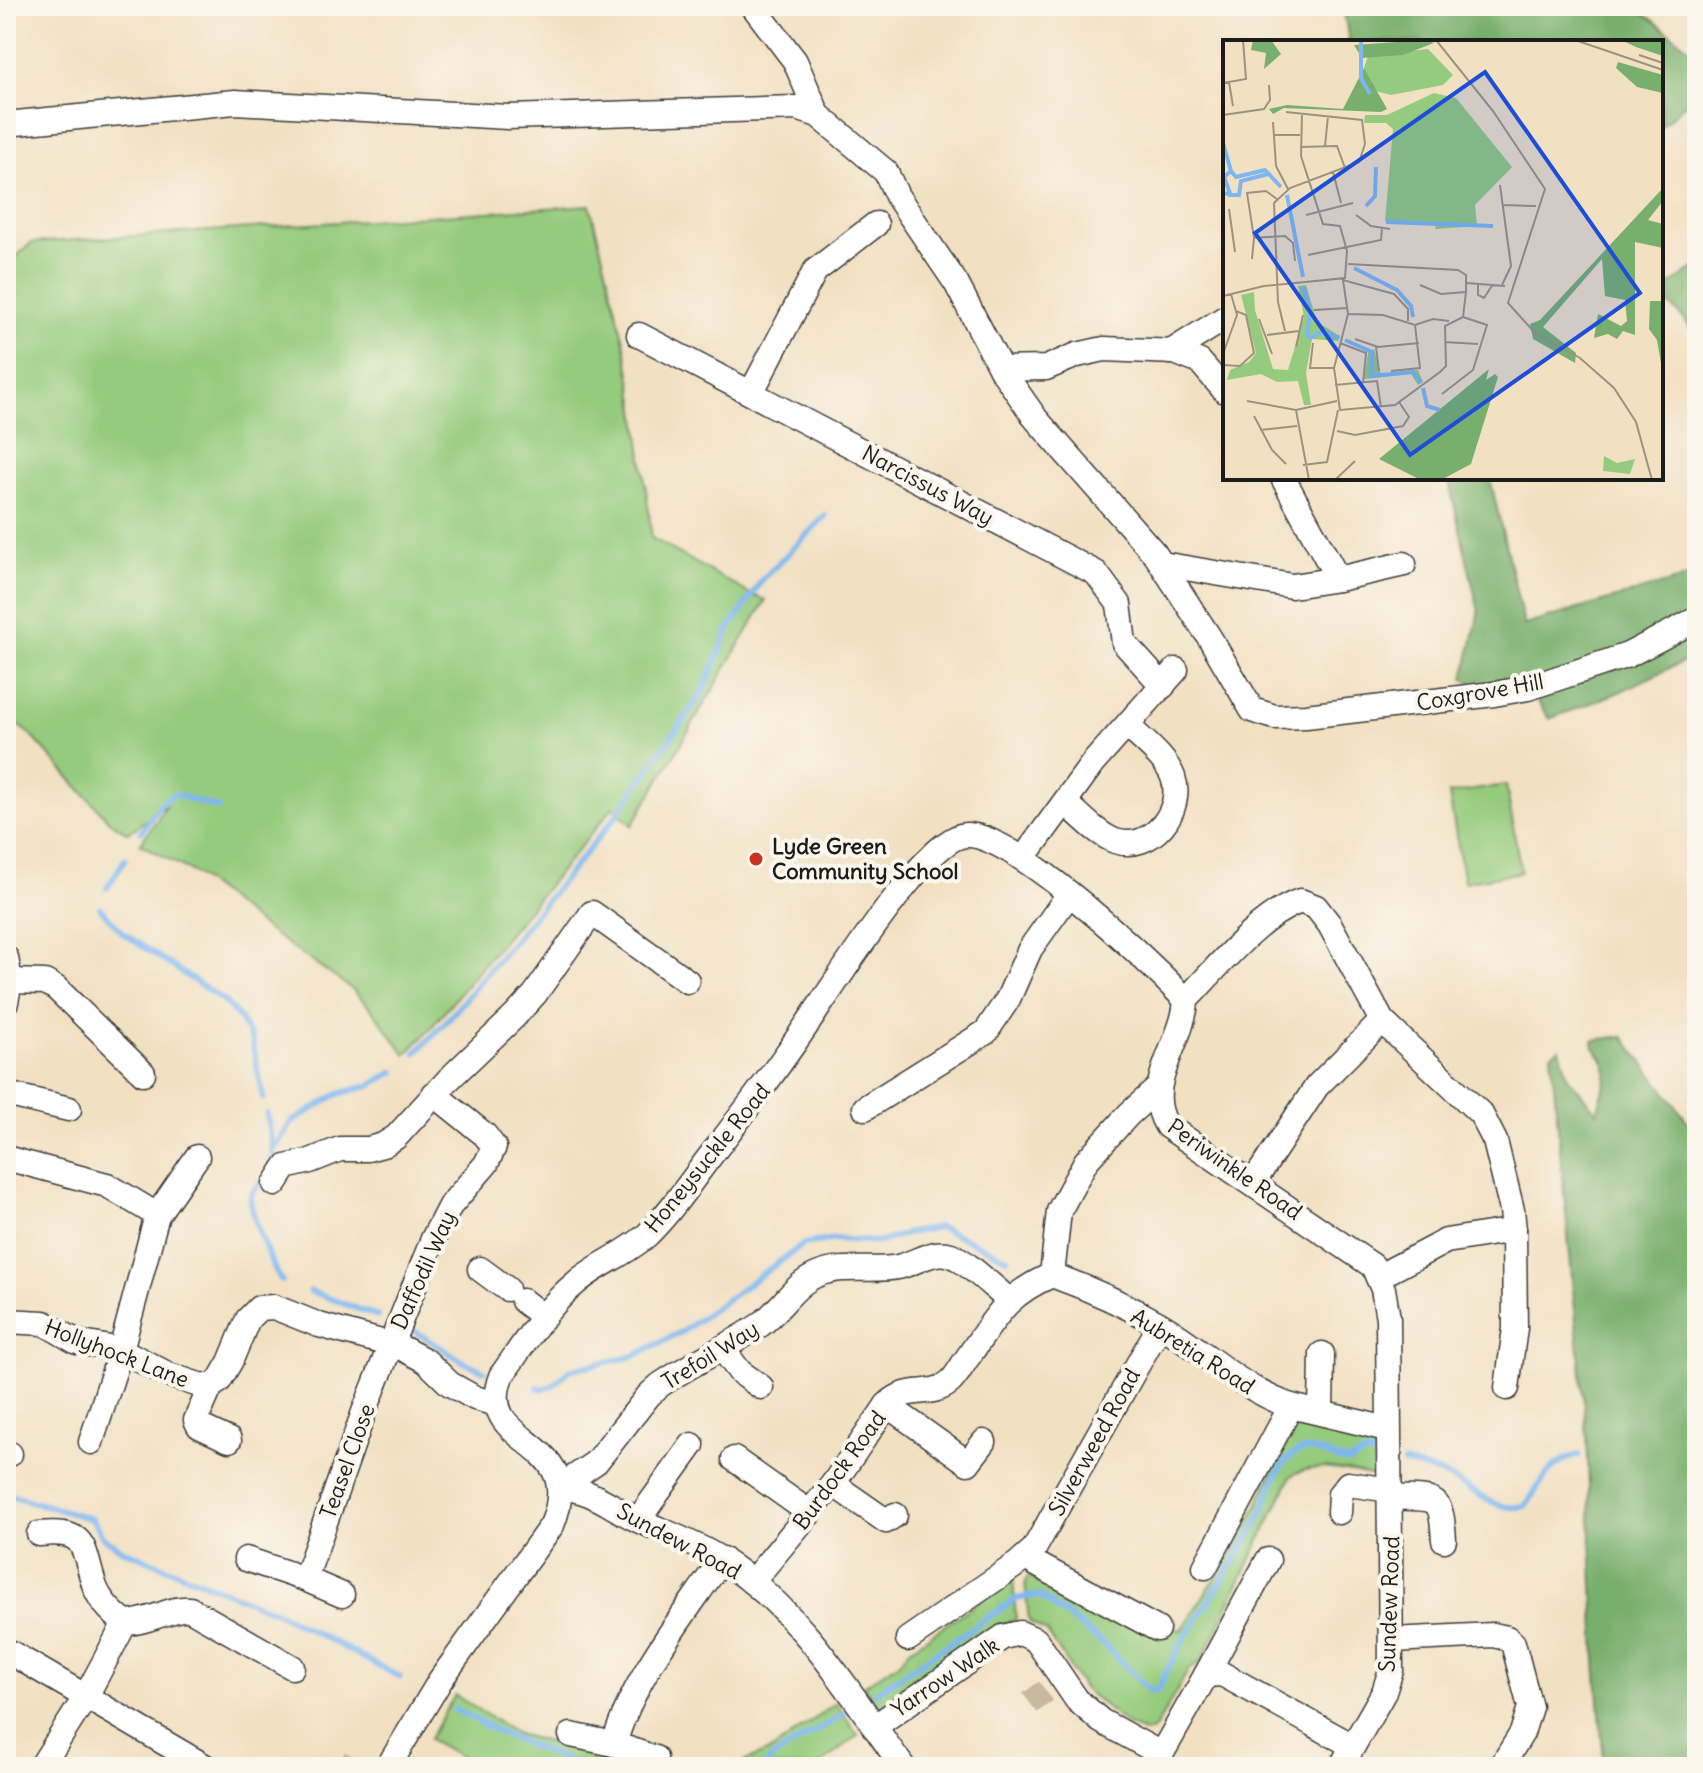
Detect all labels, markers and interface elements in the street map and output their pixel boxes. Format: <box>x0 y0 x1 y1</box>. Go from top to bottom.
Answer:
inset map <box>1223 40 1663 480</box>
street label: Narcissus Way <box>857 439 999 531</box>
street label: Coxgrove Hill <box>1414 667 1546 717</box>
place label: Lyde Green Community School <box>772 832 959 885</box>
marker: Lyde Green Community School <box>747 850 765 868</box>
street label: Honeysuckle Road <box>638 1078 776 1238</box>
street label: Periwinkle Road <box>1162 1112 1308 1226</box>
street label: Daffodil Way <box>384 1206 462 1334</box>
street label: Aubretia Road <box>1126 1302 1260 1400</box>
street label: Hollyhock Lane <box>41 1313 193 1393</box>
street label: Trefoil Way <box>656 1314 764 1396</box>
street label: Silverweed Road <box>1042 1363 1146 1521</box>
street label: Teasel Close <box>313 1400 381 1522</box>
street label: Burdock Road <box>786 1405 892 1535</box>
street label: Sundew Road <box>612 1497 746 1585</box>
street label: Sundew Road <box>1373 1535 1405 1673</box>
street label: Yarrow Walk <box>886 1631 1004 1723</box>

